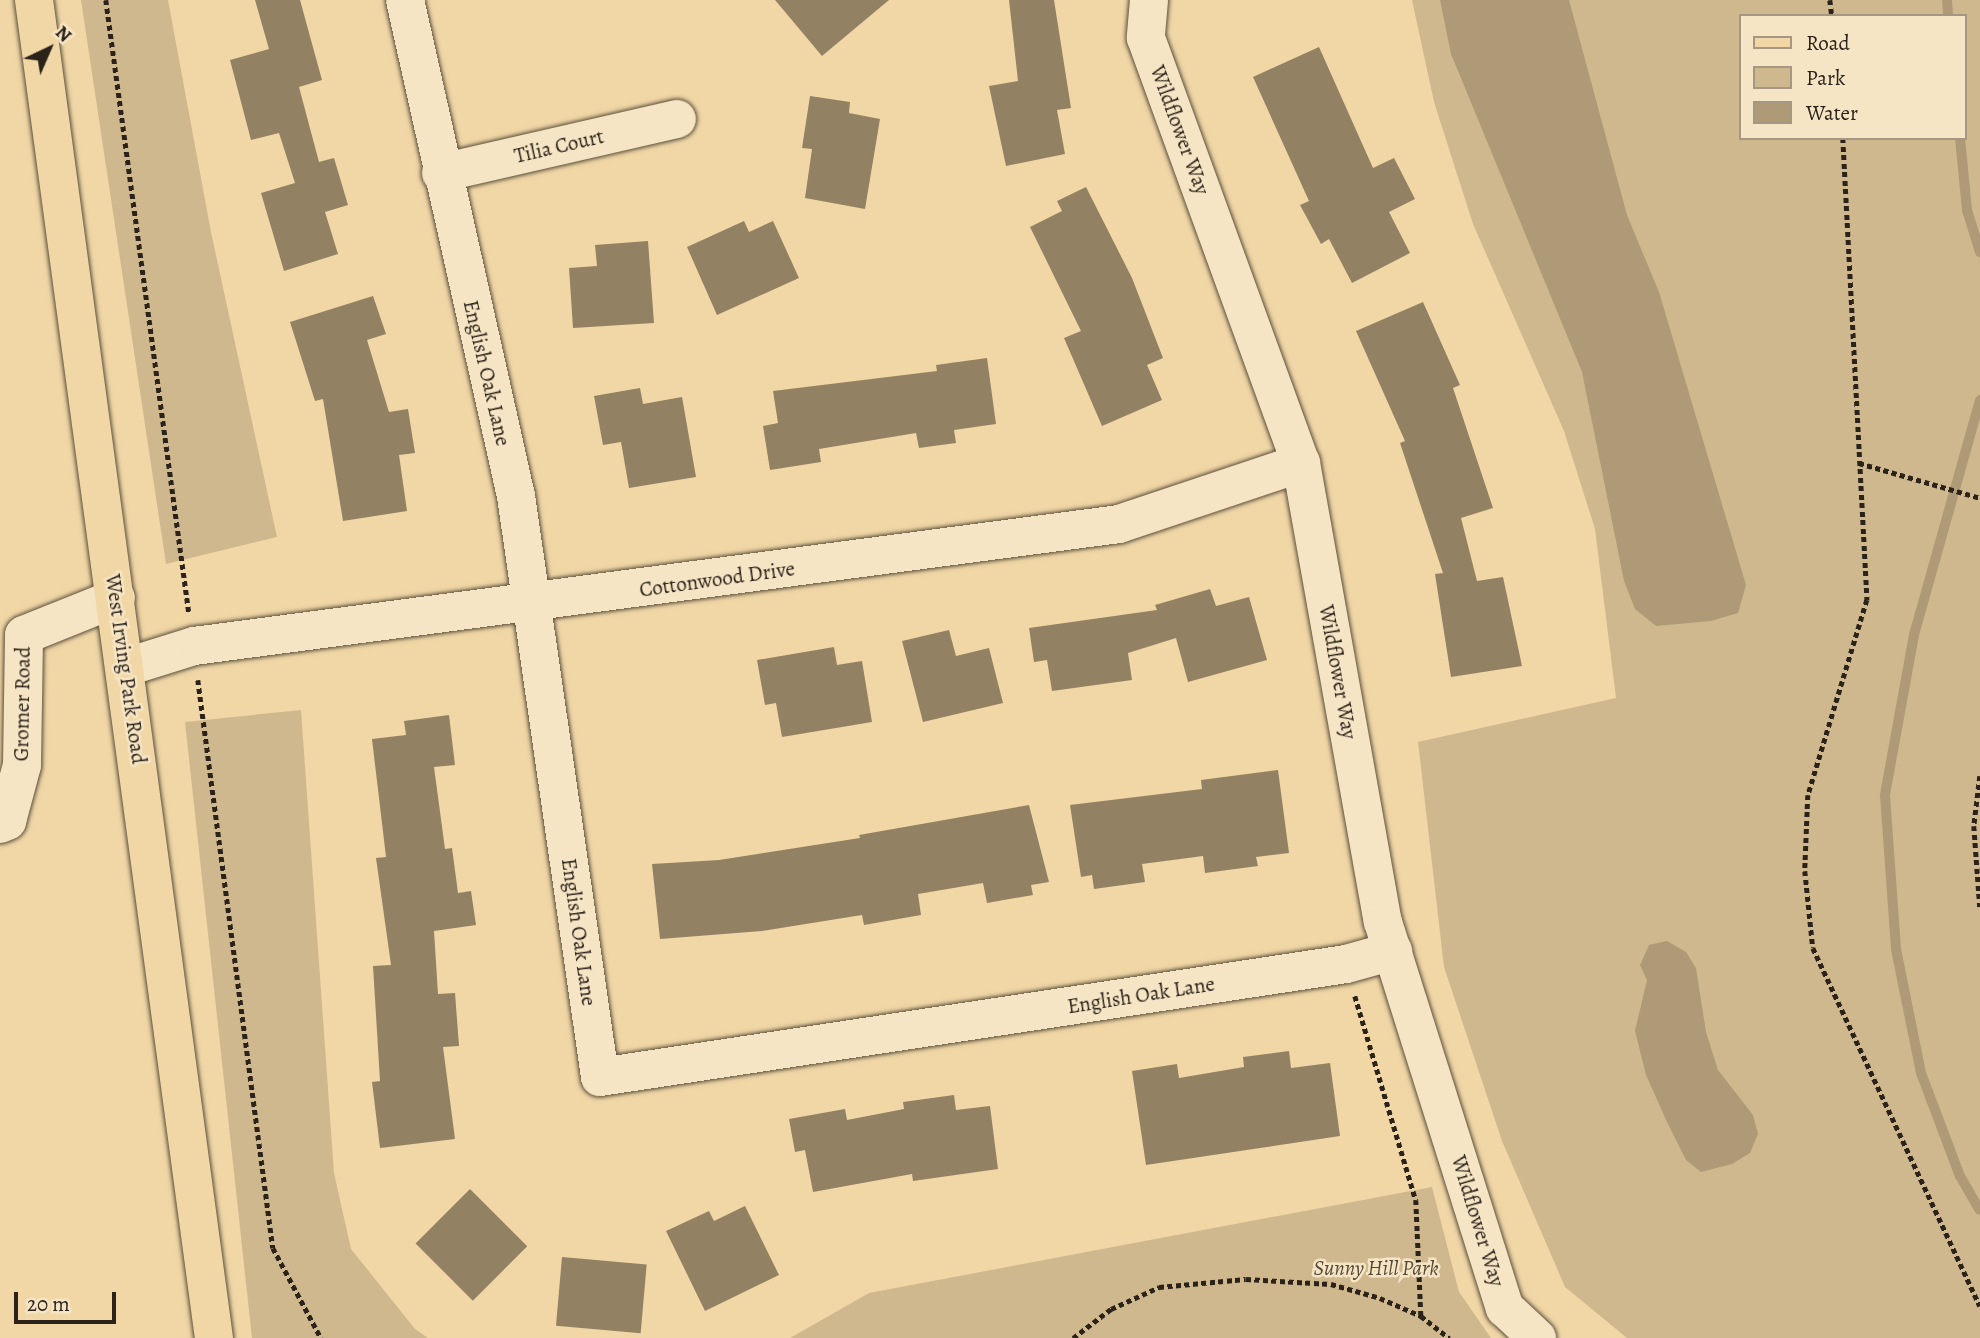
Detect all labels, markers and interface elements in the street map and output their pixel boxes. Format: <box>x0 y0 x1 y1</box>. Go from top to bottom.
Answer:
north arrow <box>14 14 84 84</box>
legend <box>1738 14 1966 140</box>
text: N <box>50 20 78 48</box>
text: Road <box>1806 29 1850 57</box>
street label: Wildflower Way <box>1145 62 1215 198</box>
text: Park <box>1806 64 1845 92</box>
text: Water <box>1806 99 1858 127</box>
street label: Tilia Court <box>512 123 606 169</box>
street label: English Oak Lane <box>458 298 516 448</box>
street label: Cottonwood Drive <box>638 556 796 602</box>
street label: West Irving Park Road <box>100 572 152 766</box>
street label: Wildflower Way <box>1314 603 1362 741</box>
street label: Gromer Road <box>8 646 36 762</box>
street label: English Oak Lane <box>556 857 602 1007</box>
street label: English Oak Lane <box>1065 971 1217 1019</box>
street label: Wildflower Way <box>1446 1152 1510 1290</box>
park label: Sunny Hill Park <box>1313 1255 1439 1281</box>
scale bar <box>18 1278 119 1322</box>
text: 20 m <box>27 1290 70 1318</box>

